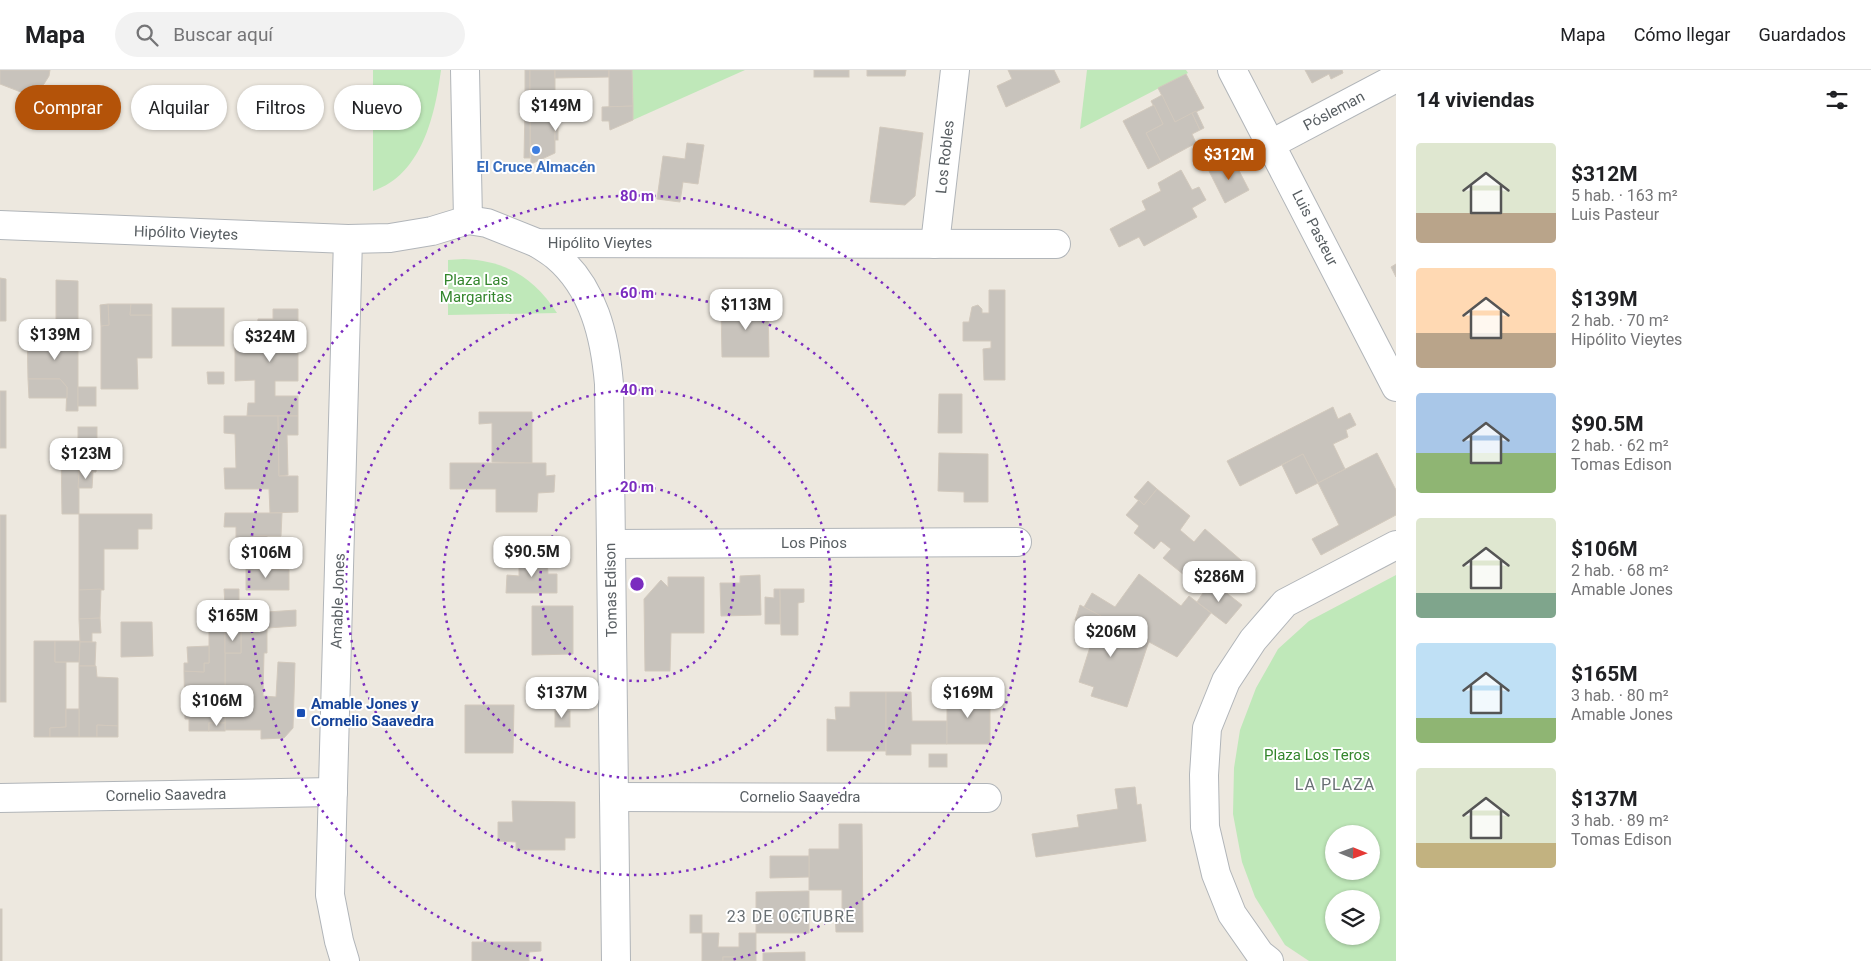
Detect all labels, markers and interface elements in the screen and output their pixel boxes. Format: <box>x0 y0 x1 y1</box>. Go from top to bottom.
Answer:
search box <box>115 12 465 57</box>
text: Mapa <box>25 21 85 49</box>
icon: search <box>133 21 161 49</box>
text: Buscar aquí <box>173 23 273 46</box>
text: Mapa <box>1560 24 1606 45</box>
text: Cómo llegar <box>1634 24 1730 45</box>
text: Guardados <box>1758 24 1846 45</box>
chip: Comprar <box>15 85 121 130</box>
chip: Alquilar <box>131 85 227 130</box>
chip: Filtros <box>237 85 324 130</box>
chip: Nuevo <box>334 85 421 130</box>
icon: filters <box>1823 86 1851 114</box>
street label: Pósleman <box>1300 87 1368 135</box>
text: 14 viviendas <box>1416 88 1535 112</box>
pin: $149M <box>521 90 591 132</box>
text: $149M <box>531 96 581 115</box>
street label: Los Robles <box>932 119 958 195</box>
pin: $312M <box>1194 138 1264 181</box>
marker: El Cruce Almacén <box>530 144 542 156</box>
text: $312M <box>1204 145 1254 164</box>
place label: El Cruce Almacén <box>477 158 595 176</box>
text: $312M <box>1571 162 1638 186</box>
icon: home <box>1456 163 1516 223</box>
text: 5 hab. · 163 m² <box>1571 186 1678 205</box>
text: 80 m <box>620 187 654 205</box>
street label: Luis Pasteur <box>1288 187 1342 269</box>
text: Luis Pasteur <box>1571 205 1659 224</box>
street label: Hipólito Vieytes <box>134 222 238 244</box>
street label: Hipólito Vieytes <box>548 234 652 252</box>
park label: Plaza Las Margaritas <box>440 271 512 306</box>
text: 60 m <box>620 284 654 302</box>
text: $139M <box>1571 287 1638 311</box>
pin: $113M <box>711 288 781 331</box>
icon: home <box>1456 288 1516 348</box>
text: $113M <box>721 295 771 314</box>
text: 2 hab. · 70 m² <box>1571 311 1669 330</box>
pin: $139M <box>20 318 90 361</box>
pin: $324M <box>235 320 305 363</box>
text: $139M <box>30 325 80 344</box>
text: $324M <box>245 327 295 346</box>
text: Hipólito Vieytes <box>1571 330 1682 349</box>
text: 40 m <box>620 381 654 399</box>
text: $90.5M <box>1571 412 1644 436</box>
icon: home <box>1456 413 1516 473</box>
text: 2 hab. · 62 m² <box>1571 436 1669 455</box>
pin: $123M <box>51 438 121 480</box>
text: $123M <box>61 444 111 463</box>
text: Tomas Edison <box>1571 455 1672 474</box>
text: 20 m <box>620 478 654 496</box>
street label: Los Pinos <box>781 534 847 552</box>
pin: $106M <box>231 536 301 579</box>
pin: $90.5M <box>491 536 573 578</box>
text: $106M <box>1571 537 1638 561</box>
icon: home <box>1456 538 1516 598</box>
text: $90.5M <box>504 542 560 561</box>
text: $106M <box>241 543 291 562</box>
street label: Tomas Edison <box>601 543 621 637</box>
street label: Amable Jones <box>327 553 349 649</box>
pin: $286M <box>1184 560 1254 603</box>
text: 2 hab. · 68 m² <box>1571 561 1669 580</box>
text: $286M <box>1194 567 1244 586</box>
centre of rings <box>628 575 646 593</box>
text: Amable Jones <box>1571 580 1673 599</box>
pin: $165M <box>198 600 268 642</box>
text: $165M <box>208 606 258 625</box>
pin: $206M <box>1076 616 1146 658</box>
text: $206M <box>1086 622 1136 641</box>
text: $165M <box>1571 662 1638 686</box>
icon: home <box>1456 663 1516 723</box>
pin: $137M <box>527 676 597 719</box>
pin: $169M <box>933 676 1003 719</box>
text: $137M <box>537 683 587 702</box>
text: $169M <box>943 683 993 702</box>
pin: $106M <box>182 684 252 727</box>
text: 3 hab. · 80 m² <box>1571 686 1669 705</box>
text: $106M <box>192 691 242 710</box>
place label: Amable Jones y Cornelio Saavedra <box>311 695 434 730</box>
text: Amable Jones <box>1571 705 1673 724</box>
marker: Amable Jones y Cornelio Saavedra <box>295 707 307 719</box>
park label: Plaza Los Teros <box>1264 746 1370 764</box>
district label: LA PLAZA <box>1295 775 1375 794</box>
street label: Cornelio Saavedra <box>105 785 227 805</box>
text: $137M <box>1571 787 1638 811</box>
street label: Cornelio Saavedra <box>740 788 860 806</box>
icon: home <box>1456 788 1516 848</box>
text: 3 hab. · 89 m² <box>1571 811 1669 830</box>
north arrow <box>1325 825 1380 880</box>
map controls <box>1325 825 1380 945</box>
text: Tomas Edison <box>1571 830 1672 849</box>
button: layers <box>1325 890 1380 945</box>
district label: 23 DE OCTUBRE <box>727 907 855 926</box>

